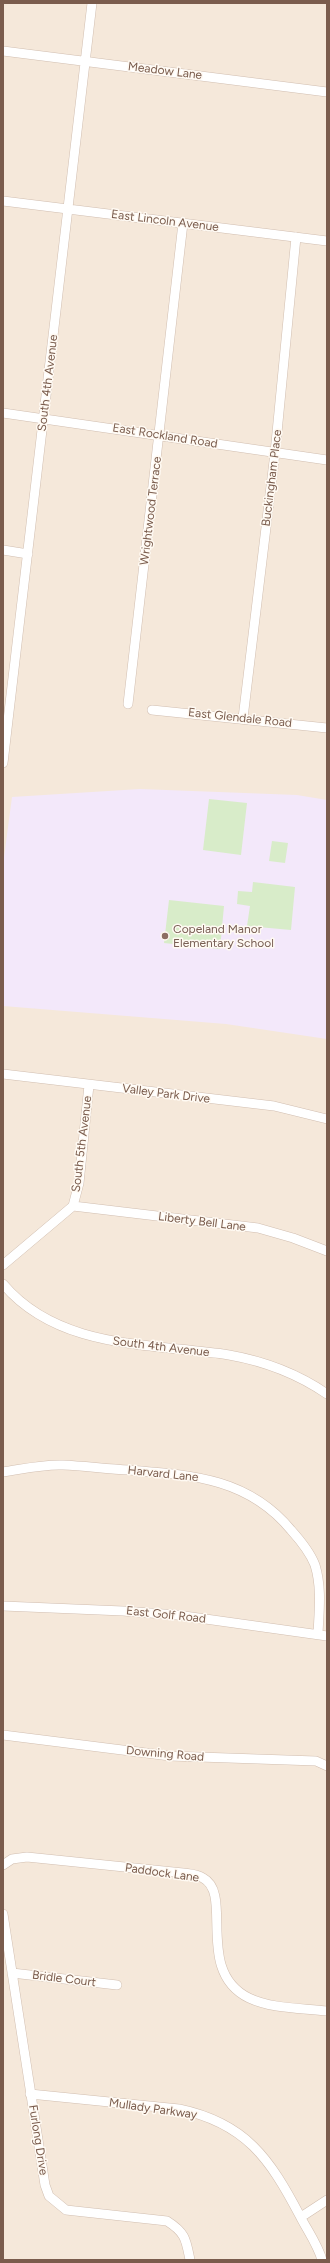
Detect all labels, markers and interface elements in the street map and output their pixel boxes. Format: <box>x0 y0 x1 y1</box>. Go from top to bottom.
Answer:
street label: Meadow Lane <box>127 59 203 83</box>
street label: East Lincoln Avenue <box>110 207 220 235</box>
street label: South 4th Avenue <box>35 334 61 432</box>
street label: East Rockland Road <box>111 421 219 451</box>
street label: Buckingham Place <box>259 429 285 527</box>
street label: Wrightwood Terrace <box>137 456 165 566</box>
street label: East Glendale Road <box>187 705 293 731</box>
place label: Copeland Manor Elementary School <box>173 922 274 950</box>
marker: Copeland Manor Elementary School <box>160 931 170 941</box>
street label: Valley Park Drive <box>121 1081 211 1107</box>
street label: South 5th Avenue <box>69 1095 95 1193</box>
street label: Liberty Bell Lane <box>157 1209 247 1235</box>
street label: South 4th Avenue <box>112 1334 210 1360</box>
street label: Harvard Lane <box>127 1463 199 1485</box>
street label: East Golf Road <box>125 1604 207 1626</box>
street label: Downing Road <box>125 1743 205 1765</box>
street label: Paddock Lane <box>124 1861 200 1885</box>
street label: Bridle Court <box>31 1968 97 1990</box>
street label: Mullady Parkway <box>108 2096 198 2122</box>
street label: Furlong Drive <box>25 2104 51 2176</box>

